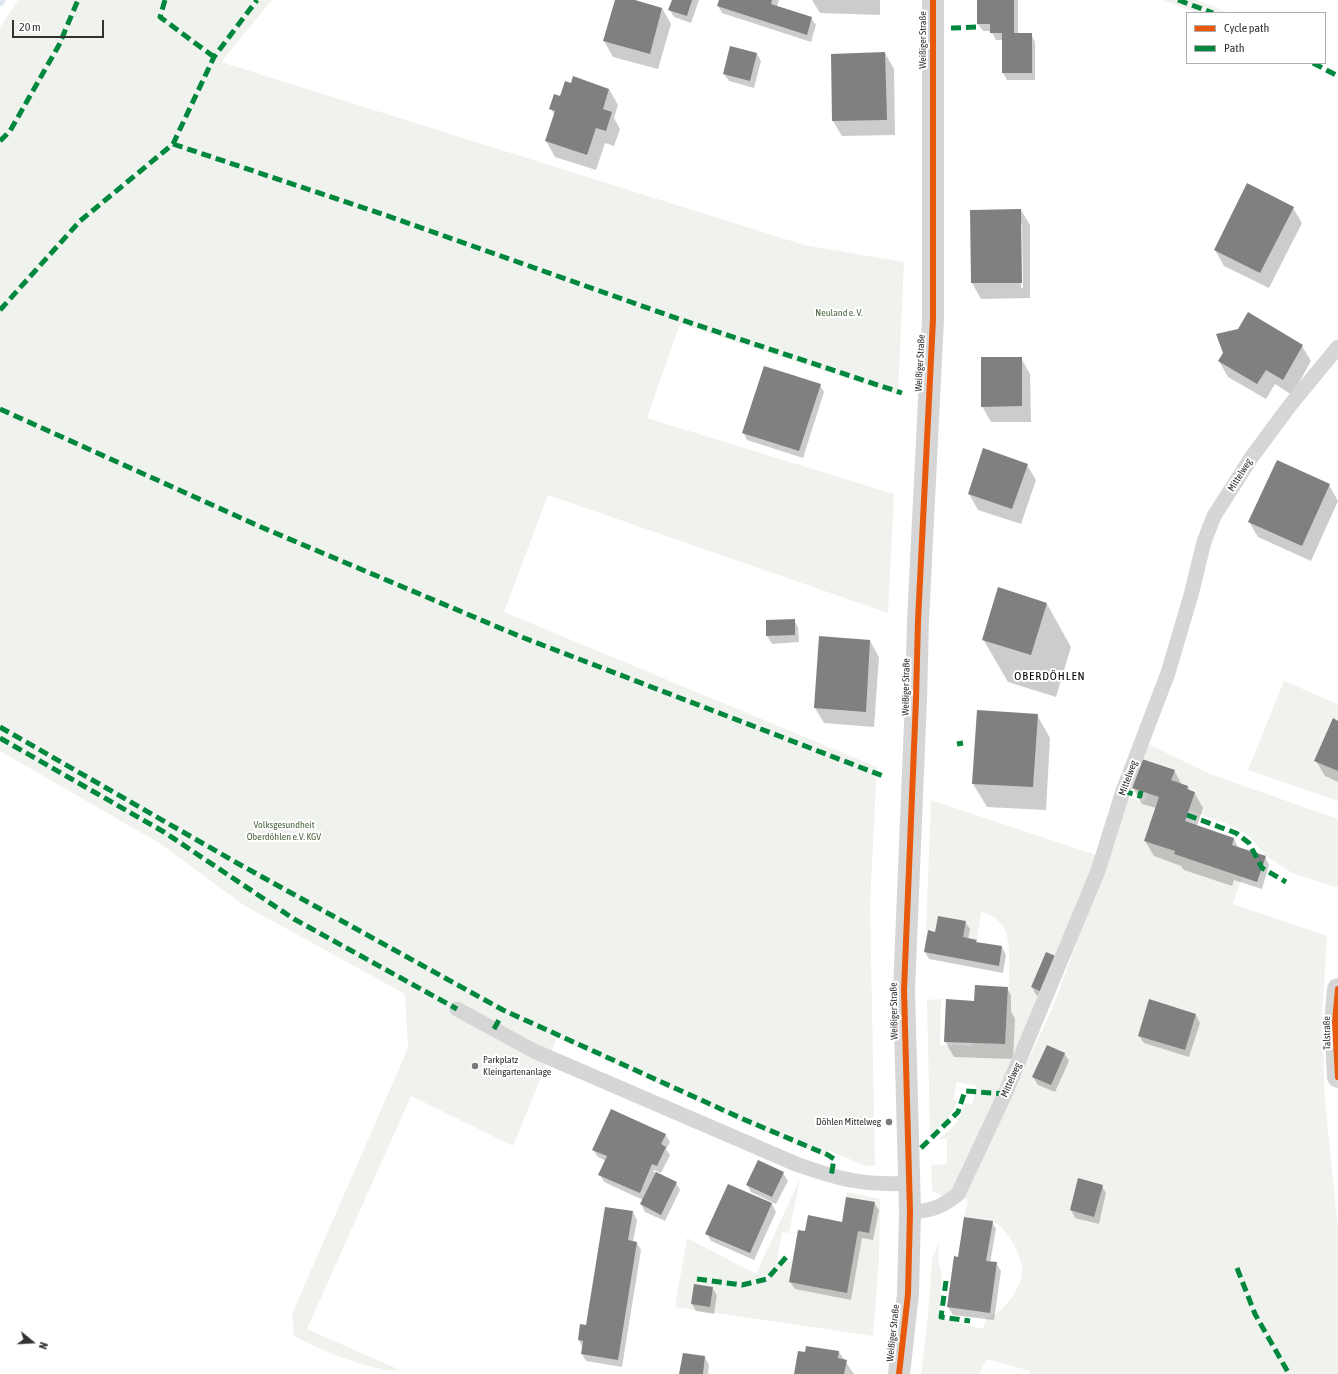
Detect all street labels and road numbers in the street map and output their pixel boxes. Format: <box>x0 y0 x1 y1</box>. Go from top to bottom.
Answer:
street label: Weißiger Straße <box>917 11 929 69</box>
street label: Weißiger Straße <box>913 334 927 392</box>
street label: Mittelweg <box>1225 456 1255 494</box>
street label: Weißiger Straße <box>899 658 913 716</box>
street label: Mittelweg <box>1116 759 1140 797</box>
street label: Weißiger Straße <box>887 982 901 1040</box>
street label: Talstraße <box>1321 1016 1333 1050</box>
street label: Mittelweg <box>998 1061 1024 1099</box>
street label: Weißiger Straße <box>884 1304 902 1362</box>

